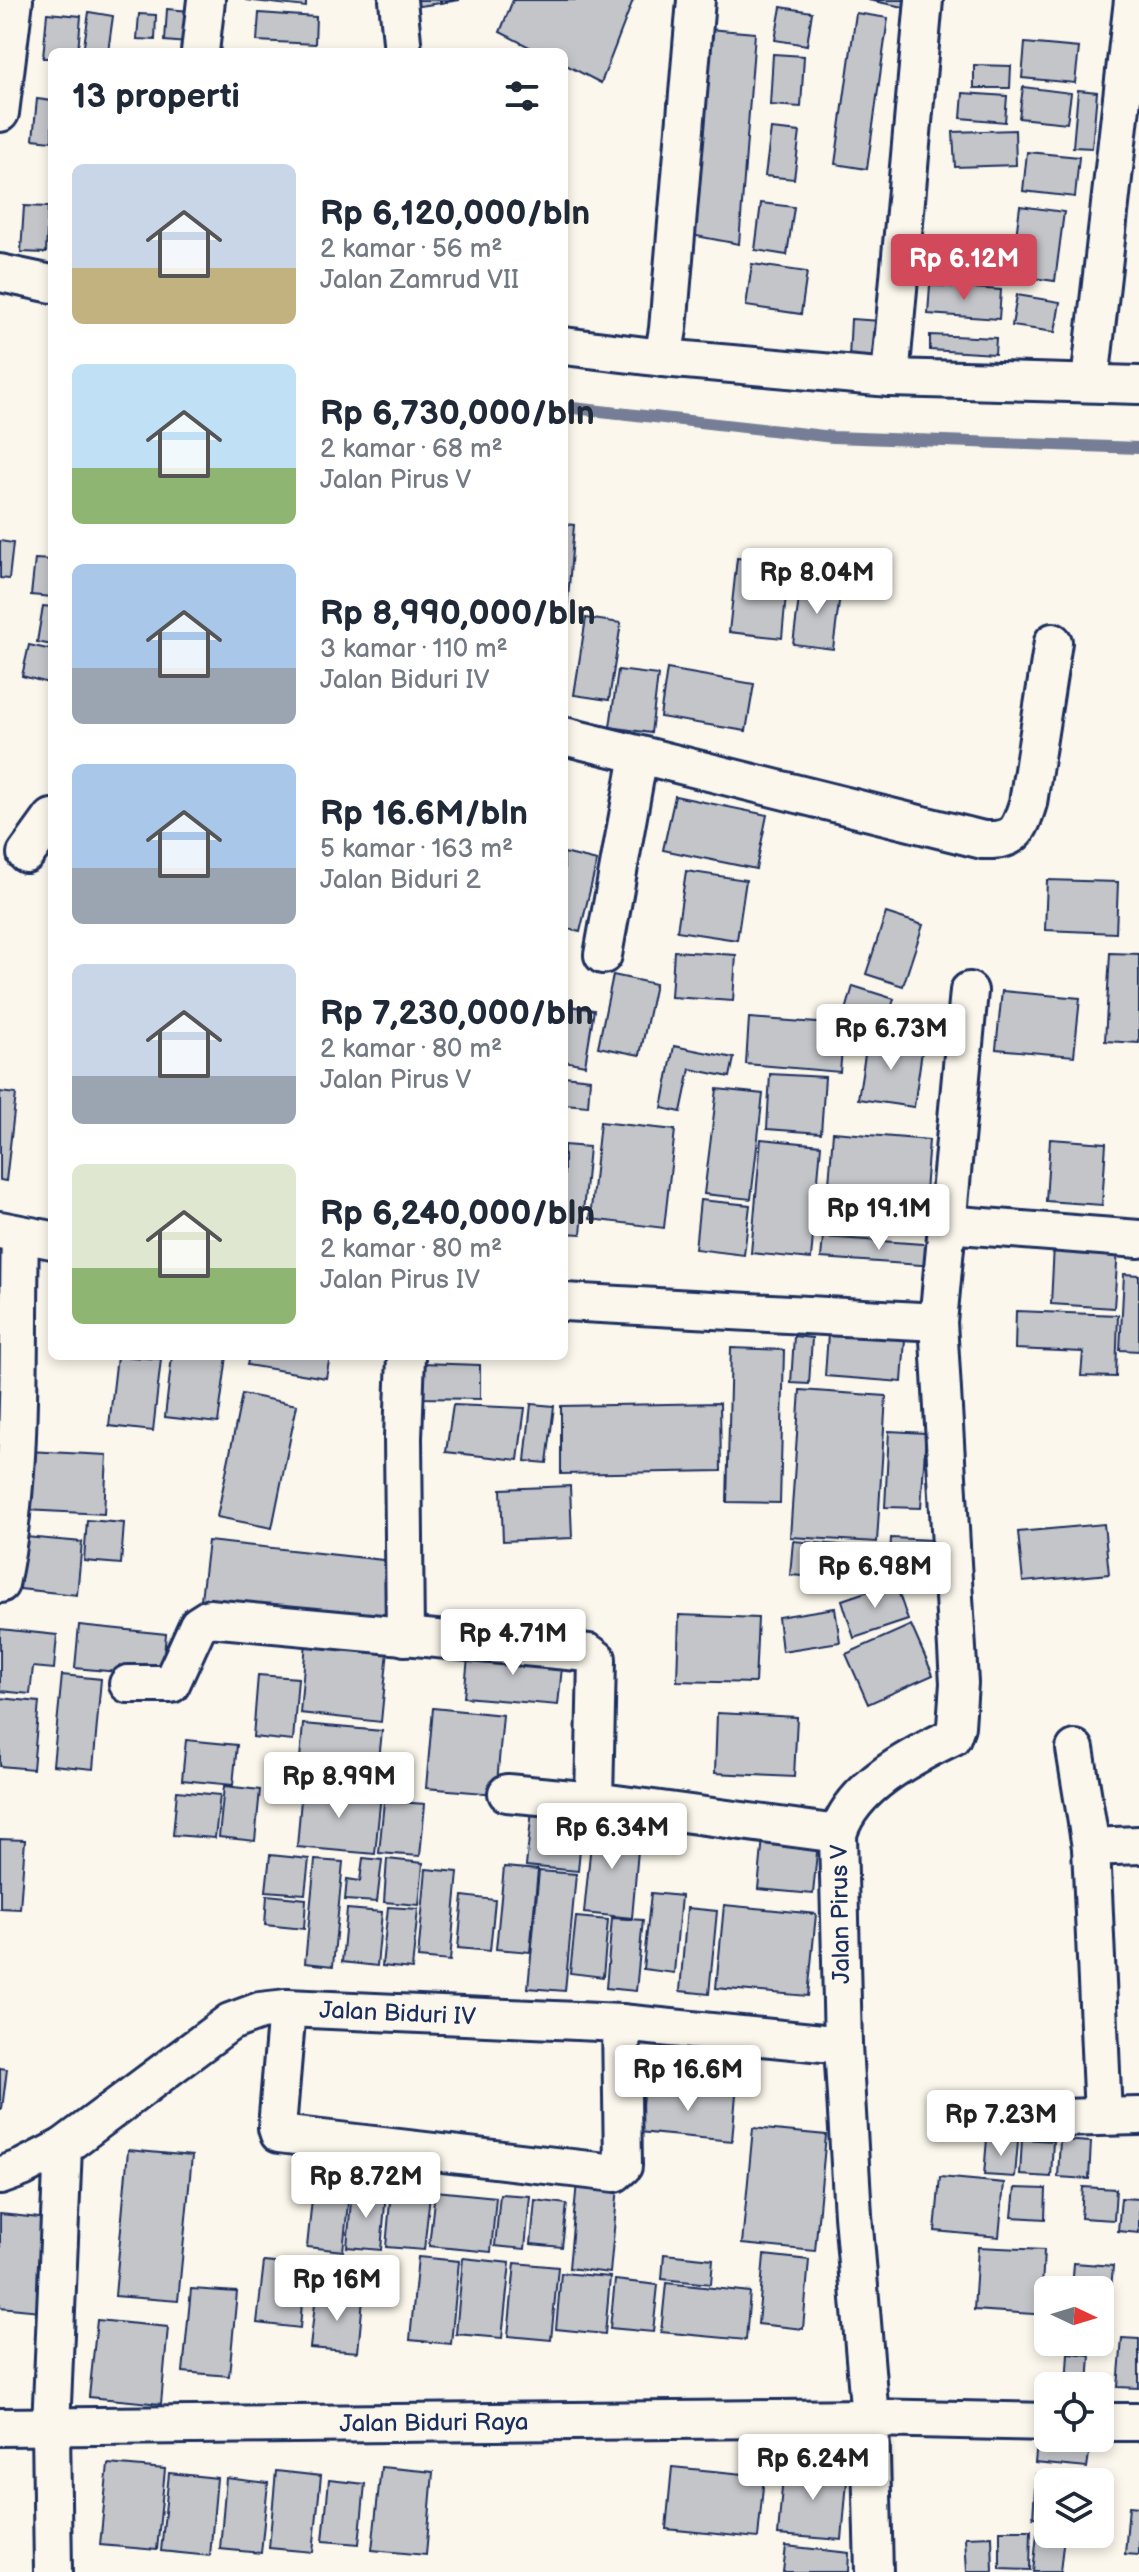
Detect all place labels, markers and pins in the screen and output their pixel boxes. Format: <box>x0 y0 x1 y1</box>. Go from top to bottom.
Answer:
pin: Rp 6.12M <box>881 234 1047 302</box>
pin: Rp 8.04M <box>734 548 900 616</box>
pin: Rp 6.73M <box>808 1004 974 1072</box>
pin: Rp 19.1M <box>796 1184 962 1252</box>
pin: Rp 6.98M <box>792 1542 958 1610</box>
pin: Rp 4.71M <box>430 1609 596 1677</box>
pin: Rp 8.99M <box>256 1752 422 1820</box>
pin: Rp 6.34M <box>529 1803 695 1871</box>
pin: Rp 16.6M <box>605 2045 771 2113</box>
pin: Rp 7.23M <box>918 2090 1084 2158</box>
pin: Rp 8.72M <box>283 2152 449 2220</box>
pin: Rp 16M <box>272 2255 402 2323</box>
pin: Rp 6.24M <box>730 2434 896 2502</box>

